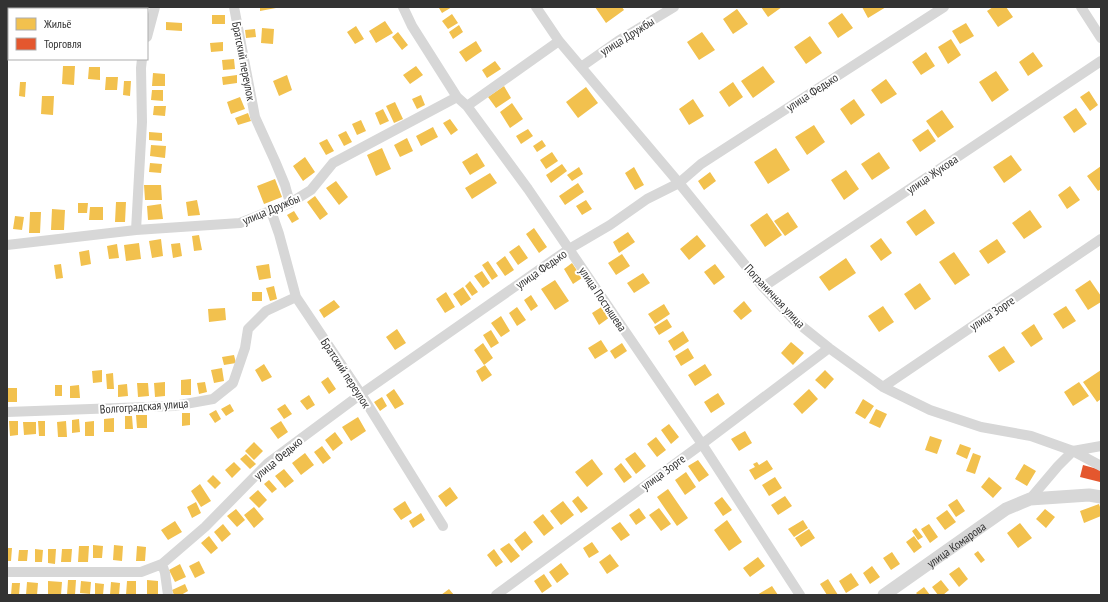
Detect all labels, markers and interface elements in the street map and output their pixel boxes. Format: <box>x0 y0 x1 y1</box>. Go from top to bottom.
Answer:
legend <box>8 8 148 60</box>
street label: улица Дружбы <box>597 13 657 59</box>
text: Жильё <box>43 16 71 31</box>
street label: Братский переулок <box>229 20 259 102</box>
text: Торговля <box>44 36 82 51</box>
street label: улица Федько <box>783 70 841 114</box>
street label: улица Жукова <box>903 151 961 197</box>
street label: улица Дружбы <box>240 190 302 228</box>
street label: улица Федько <box>513 246 569 292</box>
street label: Пограничная улица <box>742 261 809 331</box>
street label: улица Постышева <box>576 264 630 334</box>
street label: улица Зорге <box>967 292 1017 334</box>
street label: Братский переулок <box>318 335 374 411</box>
street label: Волгоградская улица <box>99 395 189 417</box>
street label: улица Федько <box>251 433 305 483</box>
street label: улица Зорге <box>638 451 688 493</box>
street label: улица Комарова <box>923 518 989 570</box>

